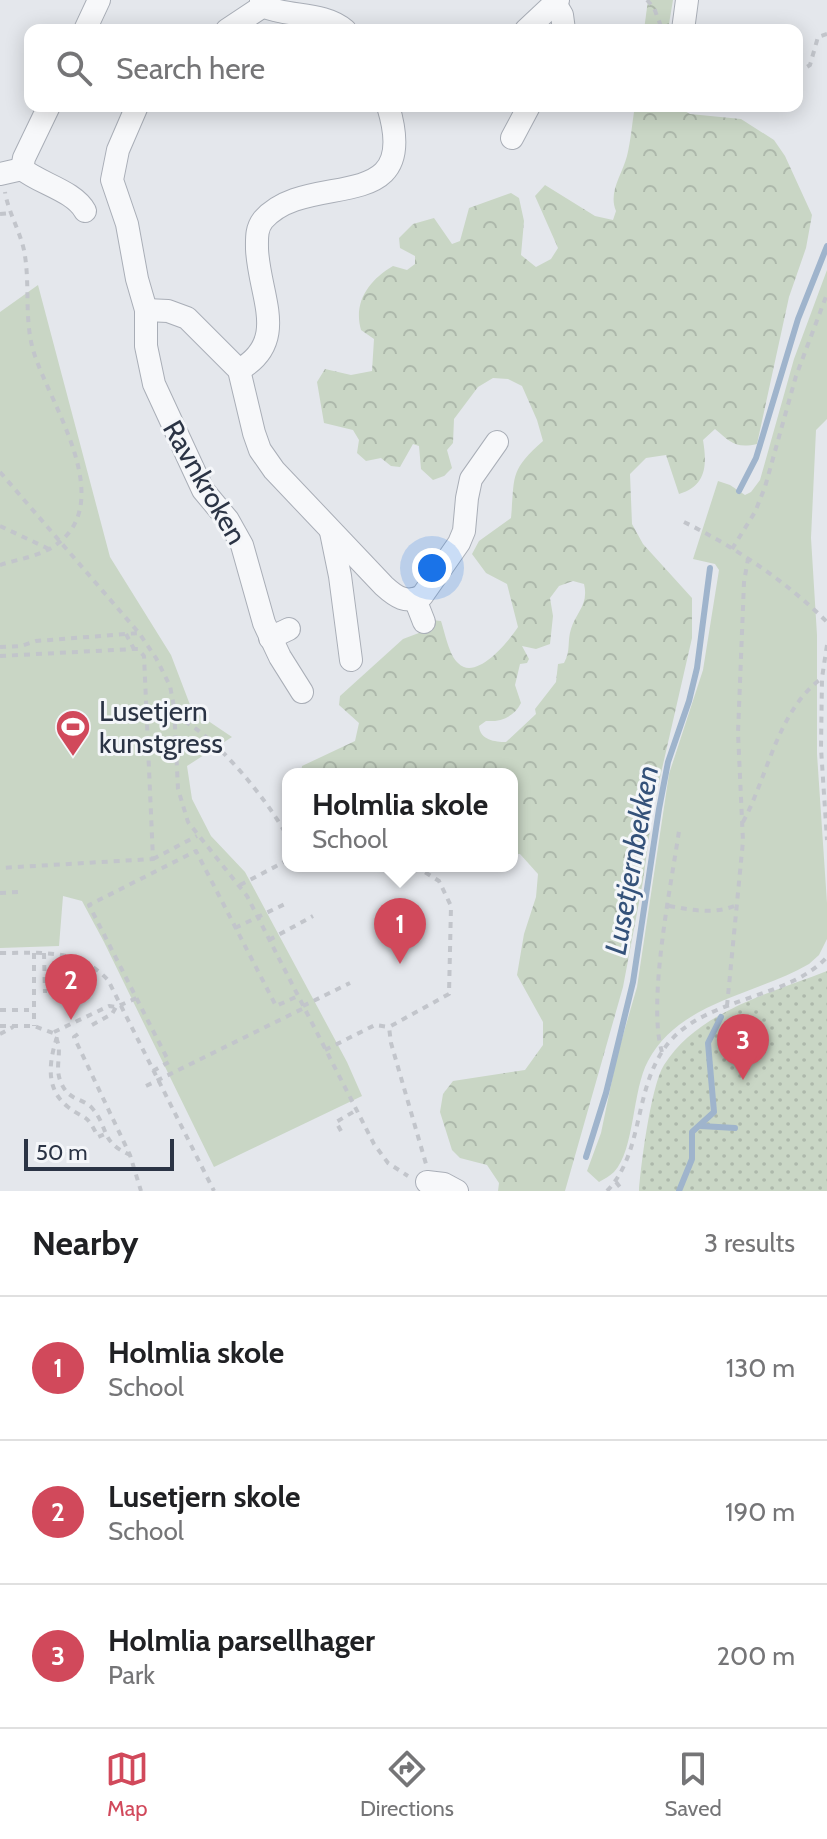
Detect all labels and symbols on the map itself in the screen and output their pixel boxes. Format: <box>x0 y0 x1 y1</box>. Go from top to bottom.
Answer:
street label: Ravnkroken <box>156 414 254 550</box>
your location <box>412 548 452 588</box>
place label: Lusetjern kunstgress <box>99 694 223 760</box>
sports icon: Lusetjern kunstgress <box>54 708 92 758</box>
water label: Lusetjernbekken <box>597 762 666 957</box>
pin: 1 <box>374 898 426 964</box>
pin: 2 <box>45 954 97 1020</box>
pin: 3 <box>717 1014 769 1080</box>
scale bar <box>24 1135 174 1171</box>

